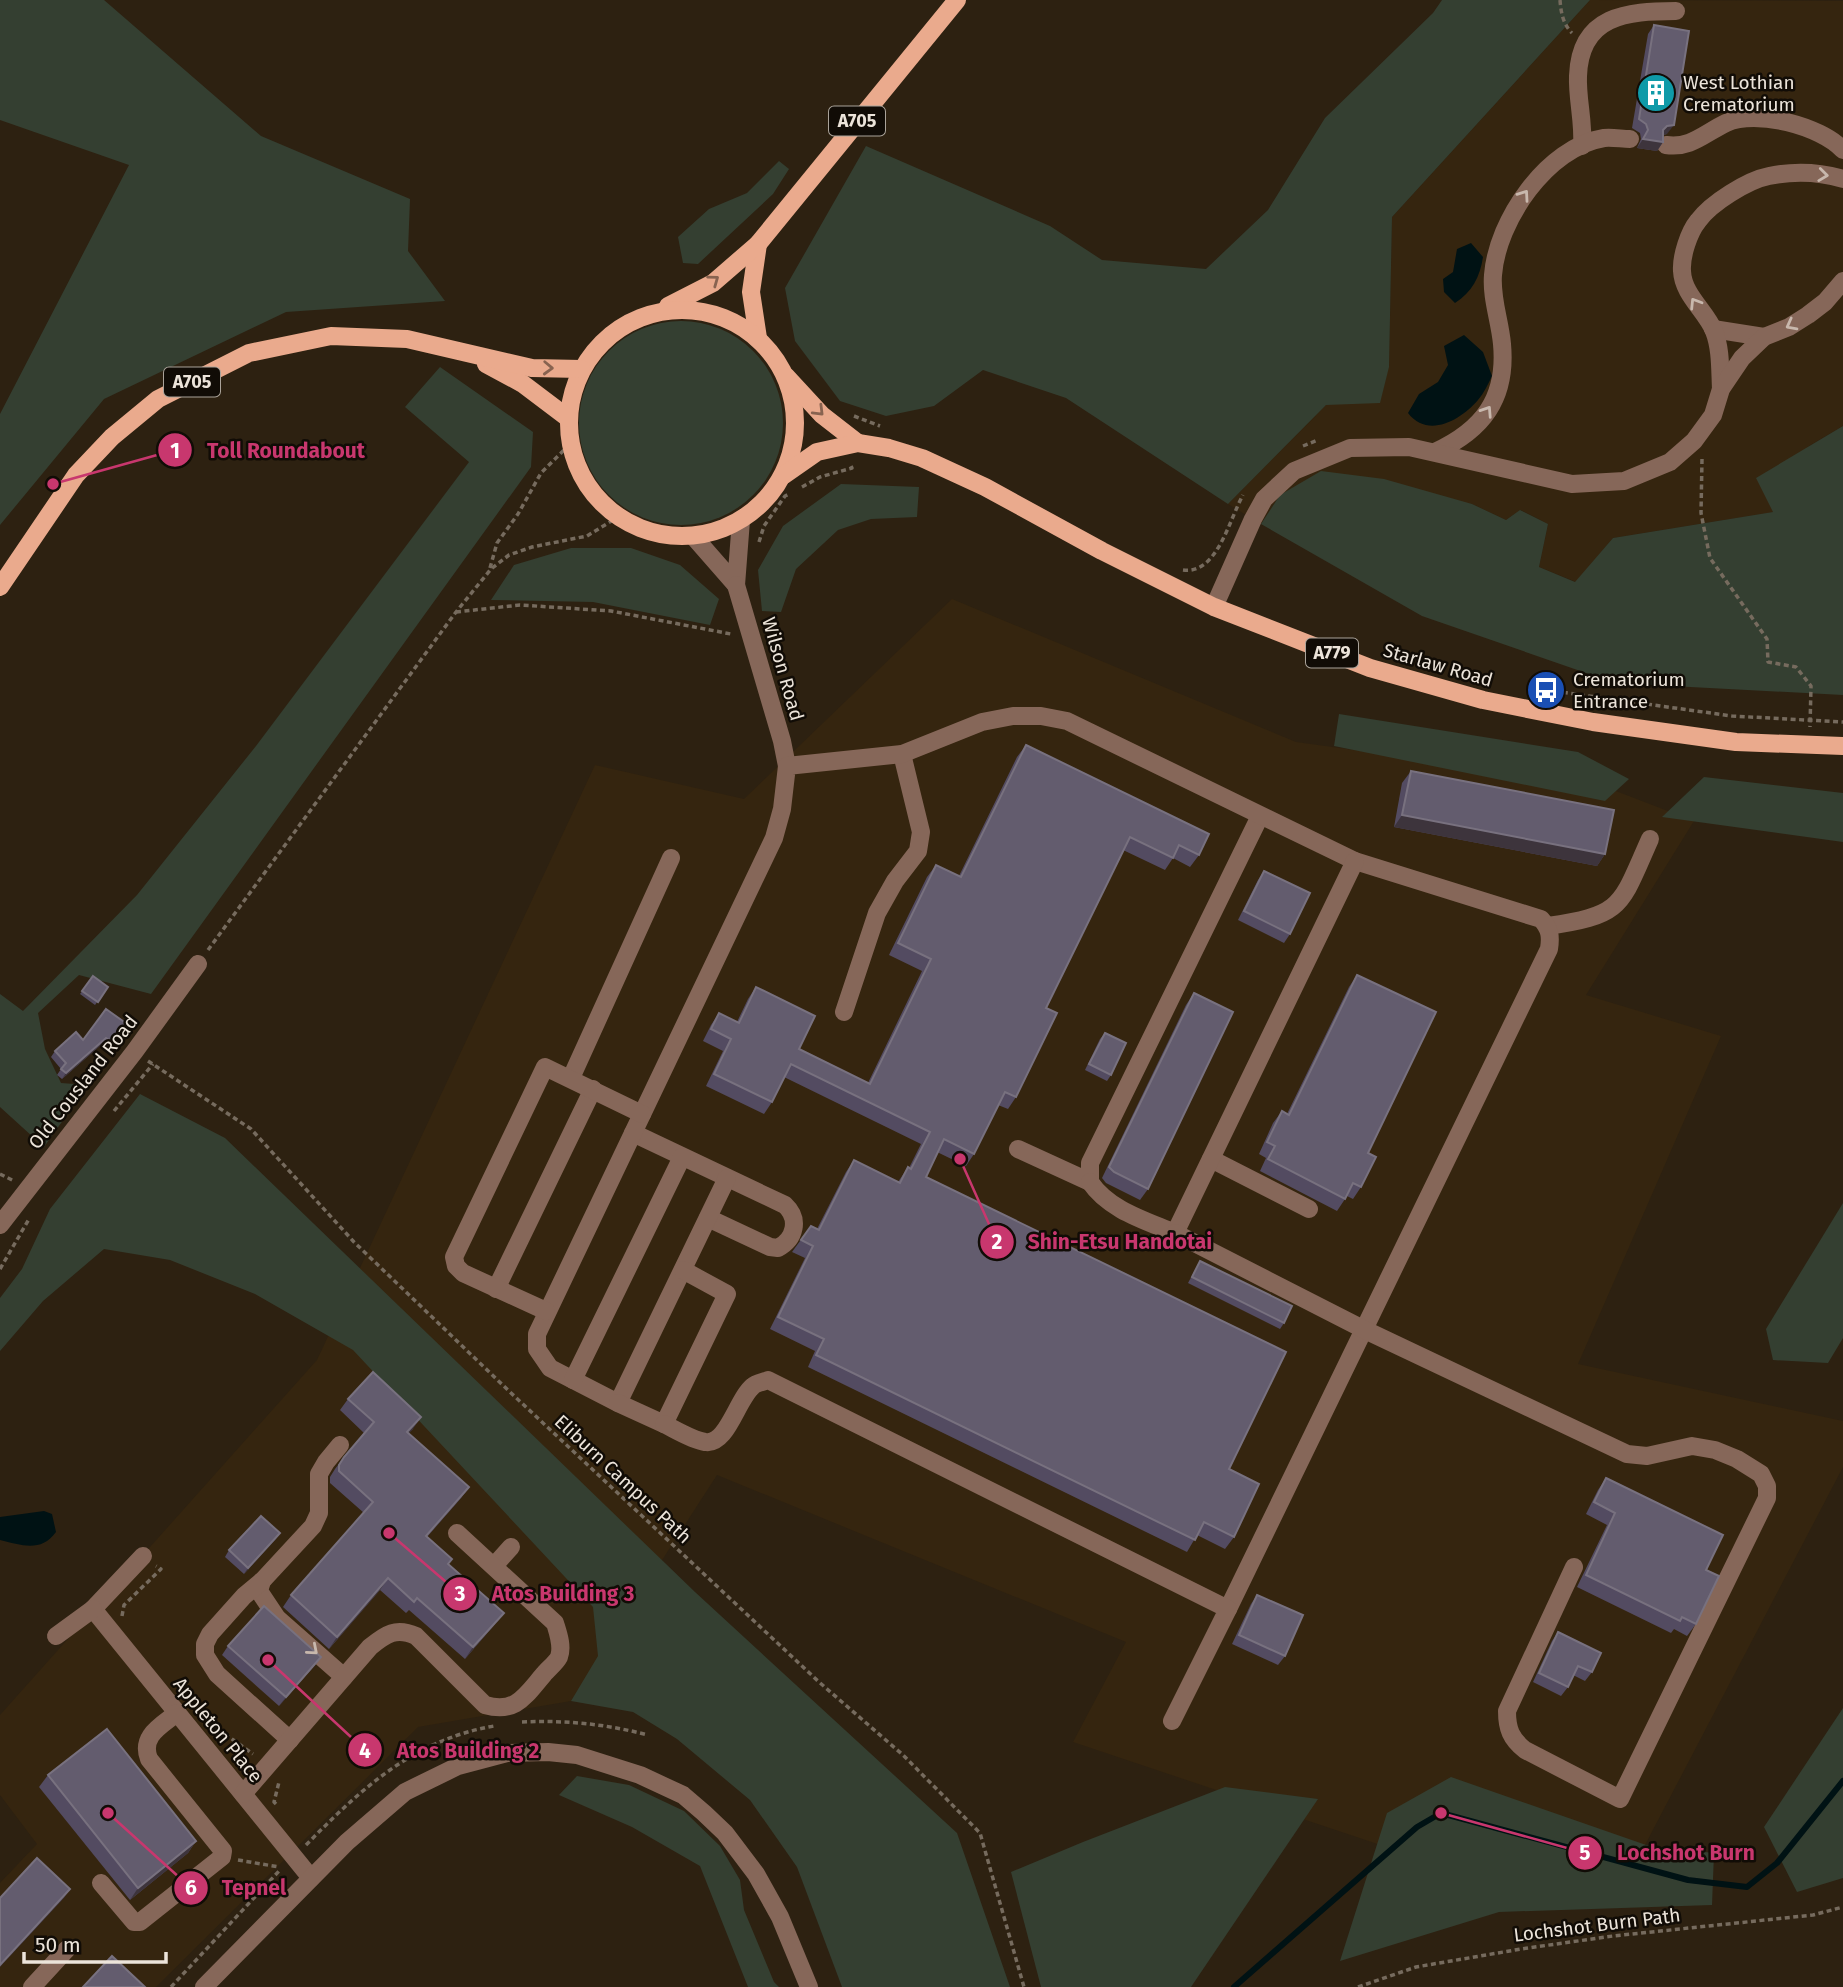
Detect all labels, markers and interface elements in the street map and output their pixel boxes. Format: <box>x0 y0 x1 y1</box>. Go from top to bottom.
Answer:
place label: West Lothian Crematorium <box>1683 71 1795 116</box>
building icon: West Lothian Crematorium <box>1635 72 1677 114</box>
road number: A705 <box>829 106 885 136</box>
one-way arrow <box>1817 168 1828 183</box>
one-way arrow <box>1516 190 1528 203</box>
one-way arrow <box>707 276 719 289</box>
one-way arrow <box>1691 298 1704 311</box>
one-way arrow <box>1786 316 1798 330</box>
one-way arrow <box>543 361 554 376</box>
road number: A705 <box>164 368 220 396</box>
one-way arrow <box>811 403 824 416</box>
one-way arrow <box>1479 405 1492 418</box>
callout: Toll Roundabout <box>158 429 379 471</box>
text: 1 <box>170 438 180 464</box>
text: Toll Roundabout <box>207 438 366 464</box>
street label: Wilson Road <box>757 615 809 723</box>
road number: A779 <box>1306 638 1358 668</box>
street label: Starlaw Road <box>1381 638 1495 692</box>
place label: Crematorium Entrance <box>1573 668 1685 713</box>
bus stop icon: Crematorium Entrance <box>1525 669 1567 711</box>
street label: Old Cousland Road <box>24 1011 142 1153</box>
callout: Shin-Etsu Handotai <box>979 1221 1227 1263</box>
text: 2 <box>992 1229 1003 1255</box>
text: Shin-Etsu Handotai <box>1028 1229 1212 1255</box>
street label: Eliburn Campus Path <box>550 1410 696 1548</box>
callout: Atos Building 3 <box>442 1573 648 1615</box>
text: 3 <box>454 1581 466 1607</box>
text: Atos Building 3 <box>491 1581 634 1607</box>
one-way arrow <box>305 1641 318 1654</box>
street label: Appleton Place <box>169 1673 267 1787</box>
callout: Atos Building 2 <box>348 1729 553 1771</box>
text: 4 <box>359 1738 371 1764</box>
text: Atos Building 2 <box>396 1738 539 1764</box>
callout: Lochshot Burn <box>1568 1832 1769 1874</box>
text: 5 <box>1579 1840 1591 1866</box>
text: Lochshot Burn <box>1617 1840 1755 1866</box>
callout: Tepnel <box>173 1867 300 1909</box>
text: 6 <box>185 1875 197 1901</box>
text: Tepnel <box>222 1875 287 1901</box>
street label: Lochshot Burn Path <box>1512 1903 1682 1947</box>
scale bar <box>24 1920 166 1964</box>
text: 50 m <box>35 1932 81 1958</box>

